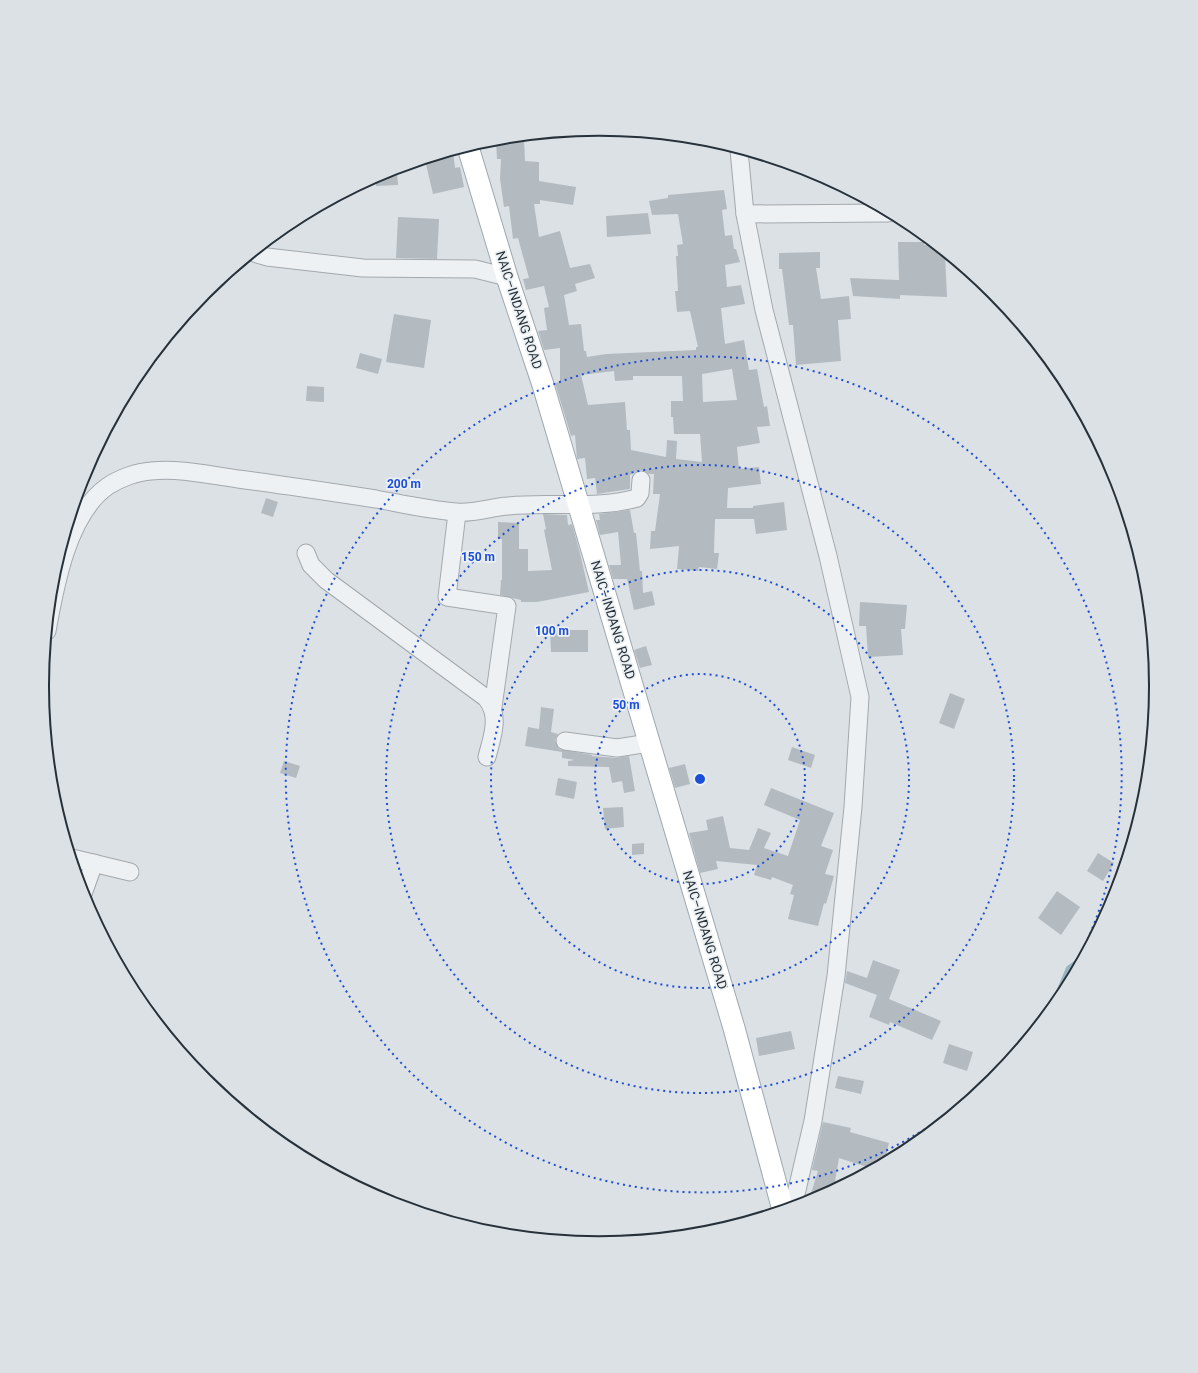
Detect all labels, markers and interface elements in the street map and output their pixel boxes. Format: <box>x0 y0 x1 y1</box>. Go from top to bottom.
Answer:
street label: NAIC–INDANG ROAD <box>493 249 545 371</box>
text: 200 m <box>387 477 421 491</box>
text: 150 m <box>461 550 495 564</box>
street label: NAIC–INDANG ROAD <box>588 559 638 681</box>
text: 100 m <box>535 624 569 638</box>
text: 50 m <box>612 698 640 712</box>
centre of rings <box>693 772 707 786</box>
street label: NAIC–INDANG ROAD <box>680 869 730 991</box>

